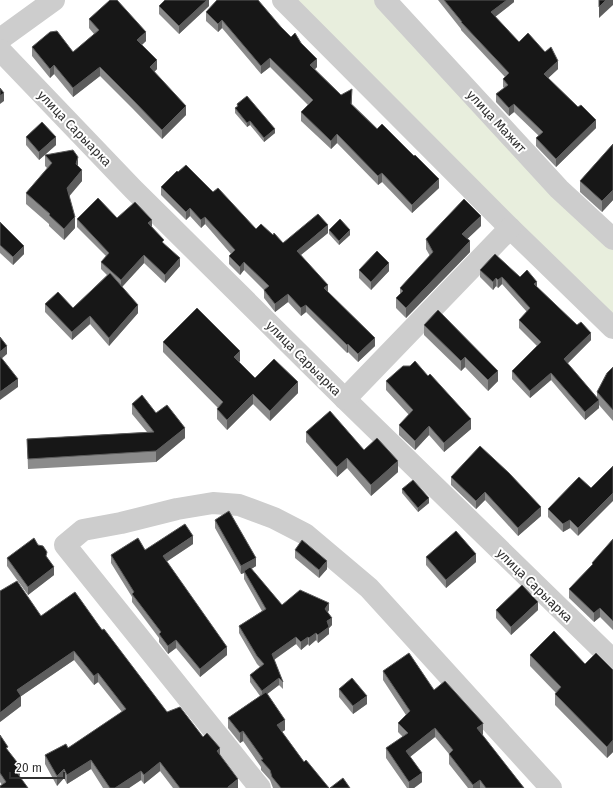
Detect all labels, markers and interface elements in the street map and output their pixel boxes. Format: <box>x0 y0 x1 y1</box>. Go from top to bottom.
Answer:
street label: улица Сарыарка <box>35 87 115 169</box>
street label: улица Мажит <box>464 87 529 156</box>
street label: улица Сарыарка <box>263 318 344 399</box>
street label: улица Сарыарка <box>494 545 576 625</box>
scale bar <box>10 754 64 780</box>
text: 20 m <box>16 761 42 775</box>

